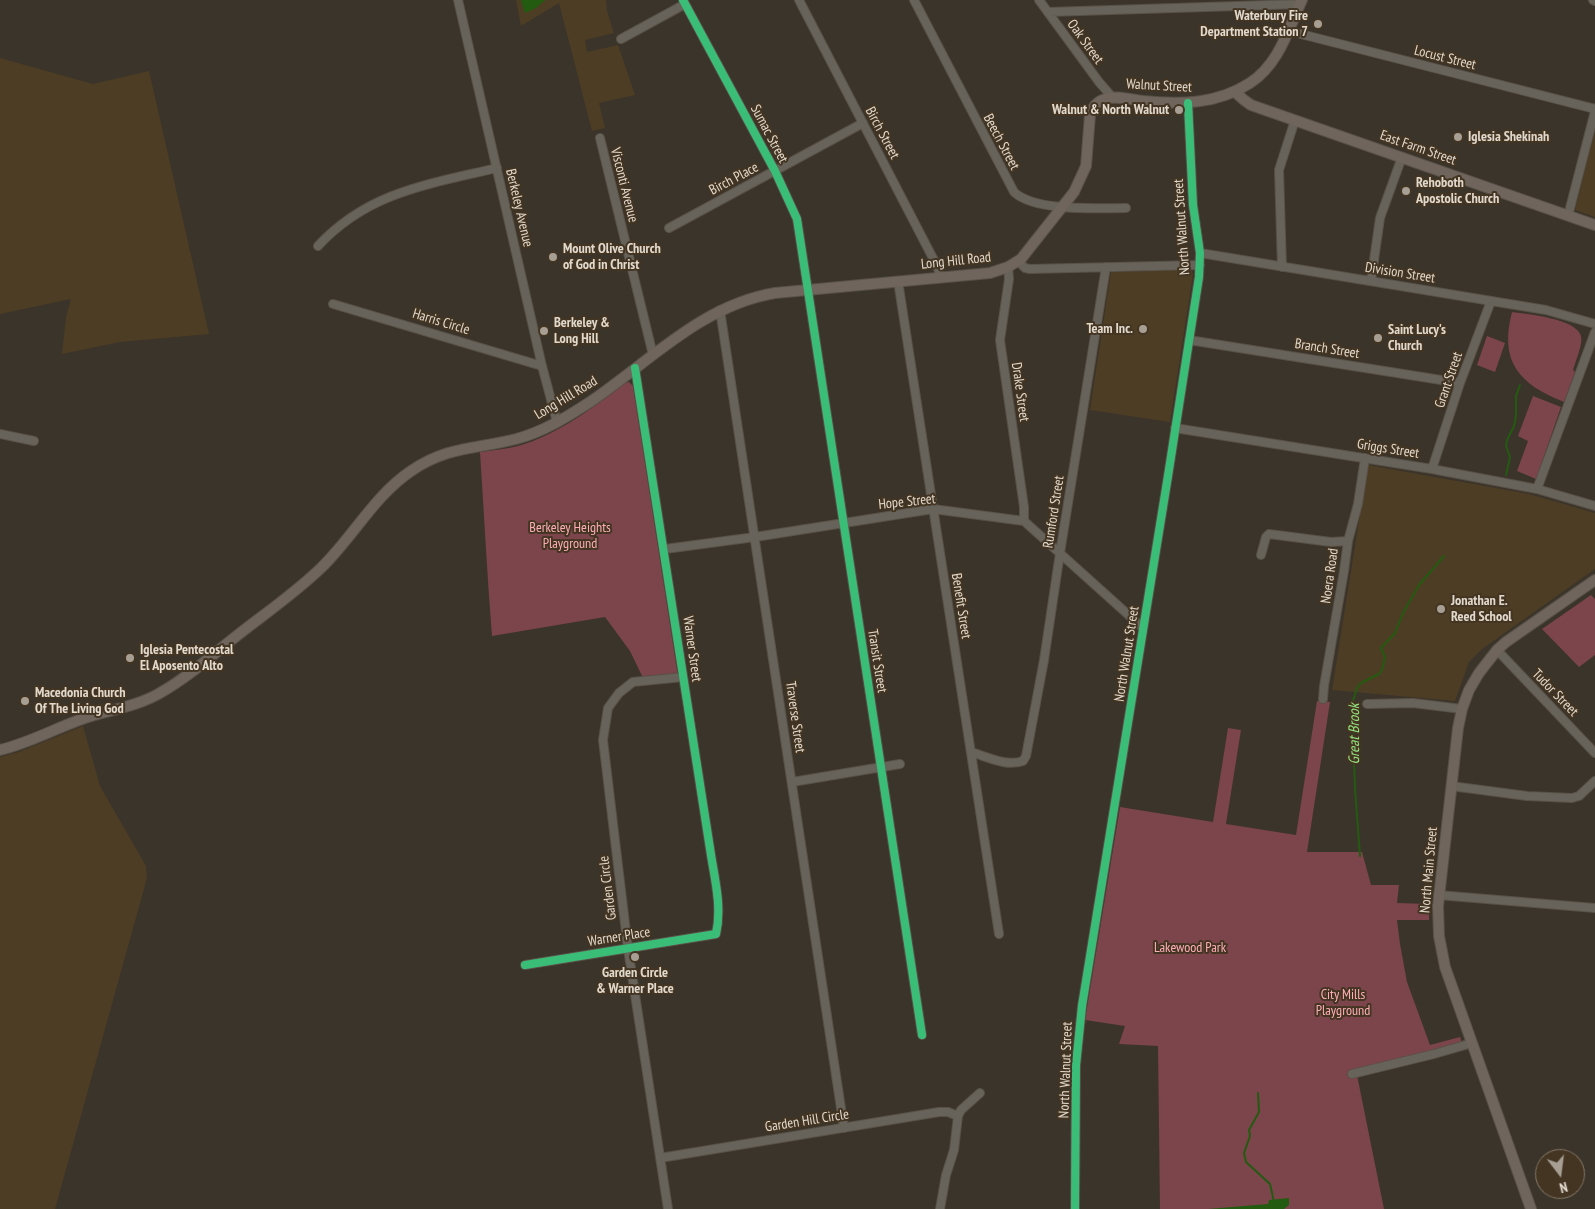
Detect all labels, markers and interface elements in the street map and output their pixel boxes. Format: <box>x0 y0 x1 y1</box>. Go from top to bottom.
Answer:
place label: Waterbury Fire Department Station 7 <box>1200 8 1308 40</box>
street label: Oak Street <box>1063 17 1107 67</box>
marker: Waterbury Fire Department Station 7 <box>1312 18 1324 30</box>
street label: Locust Street <box>1412 42 1478 74</box>
street label: Walnut Street <box>1126 76 1192 96</box>
street label: Sumac Street <box>747 102 791 166</box>
place label: Walnut & North Walnut <box>1052 102 1169 118</box>
street label: Birch Street <box>861 104 903 162</box>
marker: Walnut & North Walnut <box>1173 104 1185 116</box>
street label: Beech Street <box>979 111 1023 173</box>
street label: East Farm Street <box>1378 127 1458 169</box>
place label: Iglesia Shekinah <box>1468 129 1549 145</box>
marker: Iglesia Shekinah <box>1452 131 1464 143</box>
street label: Visconti Avenue <box>607 146 641 224</box>
street label: Birch Place <box>707 159 761 199</box>
street label: Berkeley Avenue <box>502 167 536 249</box>
place label: Rehoboth Apostolic Church <box>1416 175 1499 208</box>
street label: North Walnut Street <box>1170 178 1194 276</box>
marker: Rehoboth Apostolic Church <box>1400 185 1412 197</box>
place label: Mount Olive Church of God in Christ <box>563 241 661 274</box>
street label: Long Hill Road <box>920 249 992 273</box>
marker: Mount Olive Church of God in Christ <box>547 251 559 263</box>
street label: Division Street <box>1364 259 1436 287</box>
street label: Harris Circle <box>410 305 472 339</box>
place label: Berkeley & Long Hill <box>554 315 610 348</box>
place label: Team Inc. <box>1086 321 1133 337</box>
place label: Saint Lucy's Church <box>1388 322 1446 354</box>
marker: Team Inc. <box>1137 323 1149 335</box>
marker: Berkeley & Long Hill <box>538 325 550 337</box>
marker: Saint Lucy's Church <box>1372 332 1384 344</box>
street label: Branch Street <box>1293 336 1361 362</box>
street label: Grant Street <box>1432 350 1466 410</box>
street label: Drake Street <box>1008 361 1032 423</box>
street label: Long Hill Road <box>532 373 600 423</box>
street label: Griggs Street <box>1356 436 1420 462</box>
street label: Rumford Street <box>1040 474 1068 550</box>
street label: Hope Street <box>878 491 936 513</box>
park label: Berkeley Heights Playground <box>529 520 611 552</box>
street label: Noera Road <box>1318 547 1342 605</box>
street label: Benefit Street <box>948 572 974 640</box>
place label: Jonathan E. Reed School <box>1451 593 1512 626</box>
marker: Jonathan E. Reed School <box>1435 603 1447 615</box>
street label: North Walnut Street <box>1111 605 1143 703</box>
street label: Warner Street <box>679 615 705 683</box>
street label: Transit Street <box>864 628 890 694</box>
place label: Iglesia Pentecostal El Aposento Alto <box>140 642 233 674</box>
marker: Iglesia Pentecostal El Aposento Alto <box>124 652 136 664</box>
street label: Tudor Street <box>1528 666 1582 720</box>
street label: Traverse Street <box>782 680 808 754</box>
place label: Macedonia Church Of The Living God <box>35 685 126 718</box>
marker: Macedonia Church Of The Living God <box>19 695 31 707</box>
water label: Great Brook <box>1346 704 1364 764</box>
street label: North Main Street <box>1417 826 1441 914</box>
street label: Garden Circle <box>596 855 620 921</box>
street label: Warner Place <box>587 924 651 950</box>
park label: Lakewood Park <box>1154 940 1226 956</box>
marker: Garden Circle & Warner Place <box>629 951 641 963</box>
place label: Garden Circle & Warner Place <box>596 965 674 998</box>
park label: City Mills Playground <box>1316 987 1370 1020</box>
street label: North Walnut Street <box>1056 1021 1076 1119</box>
street label: Garden Hill Circle <box>764 1106 850 1136</box>
north arrow <box>1535 1149 1585 1199</box>
text: N <box>1558 1178 1570 1197</box>

